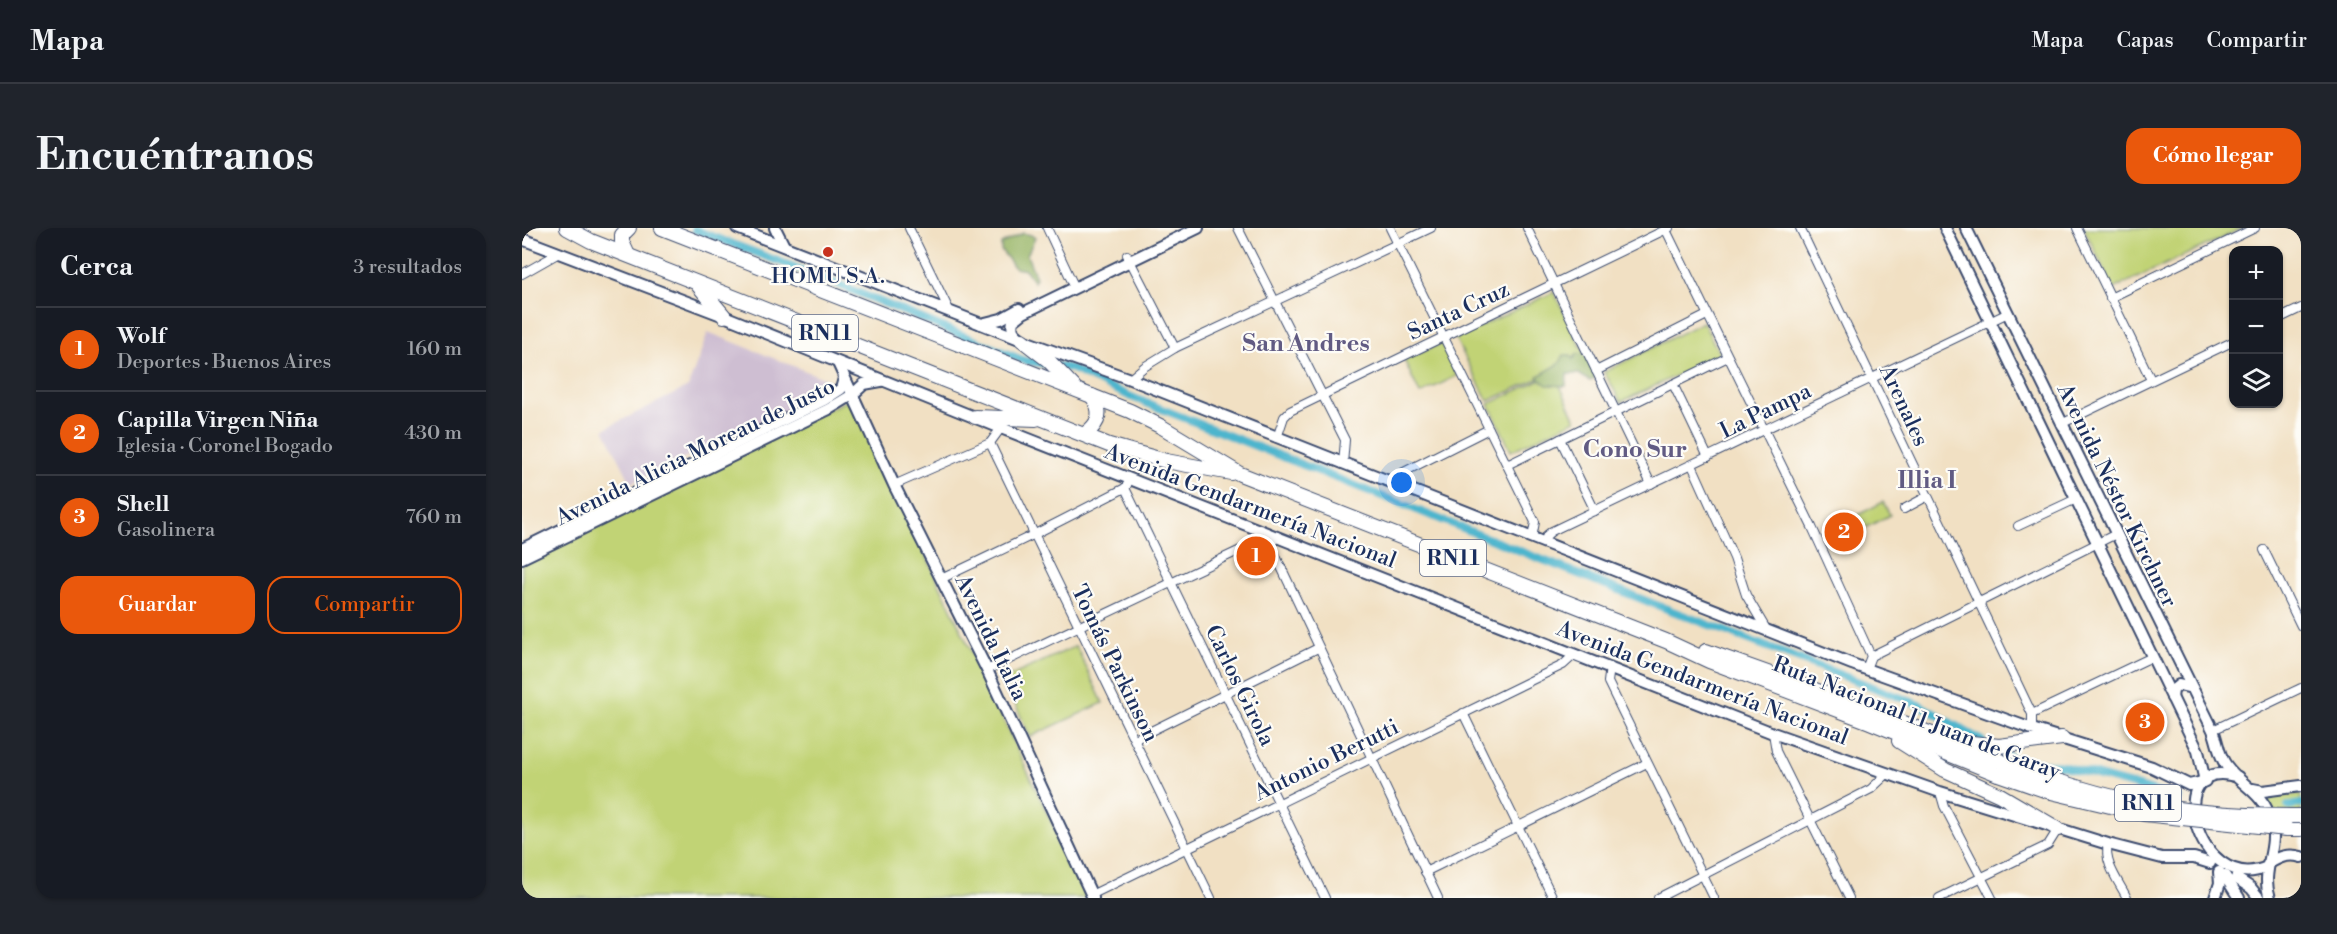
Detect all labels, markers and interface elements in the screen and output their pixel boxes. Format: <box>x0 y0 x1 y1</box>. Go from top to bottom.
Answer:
text: Mapa <box>30 24 104 59</box>
text: Mapa <box>2032 28 2084 54</box>
text: Capas <box>2117 28 2174 54</box>
text: Compartir <box>2207 28 2307 54</box>
button: Cómo llegar <box>2126 128 2301 184</box>
text: Encuéntranos <box>36 130 314 183</box>
marker: HOMU S.A. <box>821 245 835 259</box>
map controls <box>2229 246 2283 408</box>
button: + <box>2229 246 2283 300</box>
text: Cerca <box>60 251 133 283</box>
text: 3 resultados <box>353 255 462 280</box>
place label: HOMU S.A. <box>771 263 885 290</box>
street label: Santa Cruz <box>1404 276 1514 347</box>
button: − <box>2229 300 2283 354</box>
road number: RN11 <box>792 315 858 351</box>
text: Wolf <box>117 323 165 350</box>
district label: San Andres <box>1242 329 1370 359</box>
text: 1 <box>75 337 84 362</box>
text: 160 m <box>407 337 462 362</box>
text: Deportes · Buenos Aires <box>117 350 331 375</box>
button: layers <box>2229 354 2283 408</box>
street label: Arenales <box>1873 360 1934 451</box>
street label: Avenida Alicia Moreau de Justo <box>551 373 840 532</box>
street label: La Pampa <box>1716 377 1817 445</box>
street label: Avenida Néstor Kirchner <box>2050 378 2183 612</box>
text: Capilla Virgen Niña <box>117 407 318 434</box>
text: 2 <box>73 421 86 446</box>
text: 430 m <box>404 421 462 446</box>
text: Iglesia · Coronel Bogado <box>117 434 333 459</box>
district label: Cono Sur <box>1583 435 1687 465</box>
street label: Avenida Gendarmería Nacional <box>1100 438 1401 575</box>
district label: Illia I <box>1898 466 1956 496</box>
your location <box>1387 468 1416 497</box>
text: Shell <box>117 491 169 518</box>
text: 3 <box>73 505 86 530</box>
text: 760 m <box>406 505 462 530</box>
pin: 2 <box>1824 510 1864 554</box>
text: Gasolinera <box>117 518 215 543</box>
pin: 1 <box>1236 534 1276 578</box>
road number: RN11 <box>1420 540 1486 576</box>
street label: Avenida Italia <box>948 569 1033 706</box>
button: Guardar <box>60 576 255 634</box>
button: Compartir <box>267 576 462 634</box>
street label: Tomás Parkinson <box>1065 581 1164 747</box>
street label: Avenida Gendarmería Nacional <box>1552 615 1853 752</box>
street label: Carlos Girola <box>1199 621 1281 751</box>
street label: Ruta Nacional 11 Juan de Garay <box>1769 651 2065 786</box>
pin: 3 <box>2126 700 2164 744</box>
street label: Antonio Berutti <box>1249 714 1403 807</box>
road number: RN11 <box>2115 785 2181 821</box>

